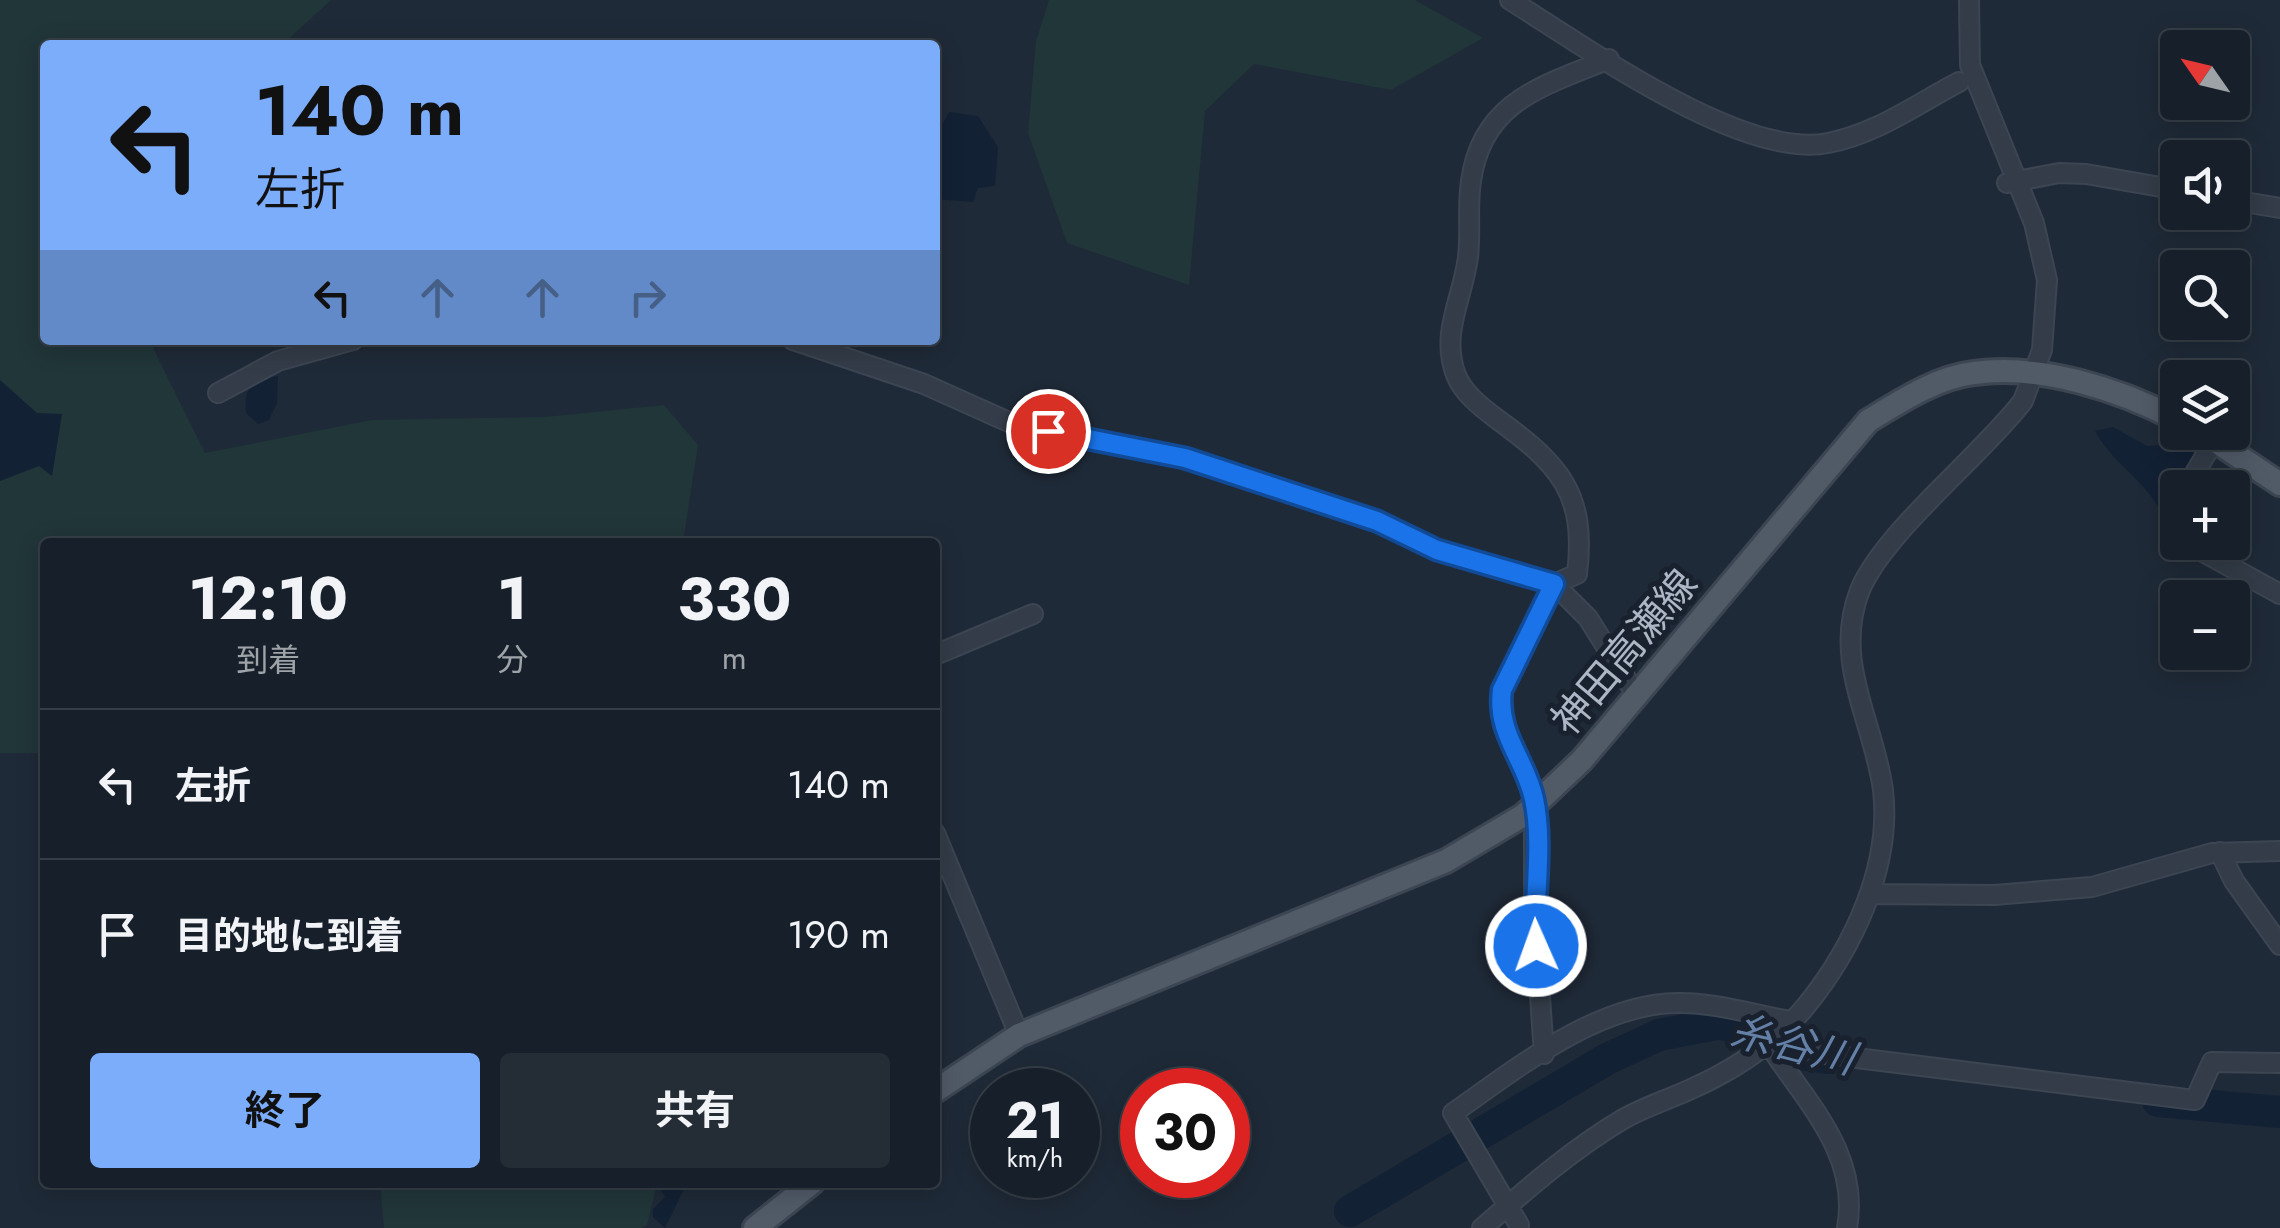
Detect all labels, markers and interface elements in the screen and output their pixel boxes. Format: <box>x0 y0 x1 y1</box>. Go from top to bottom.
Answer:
north arrow <box>2160 30 2250 120</box>
map controls <box>2160 30 2250 670</box>
text: 140 m <box>255 60 464 161</box>
icon: left <box>90 80 220 210</box>
button: sound <box>2160 140 2250 230</box>
text: 左折 <box>255 157 345 222</box>
button: search <box>2160 250 2250 340</box>
icon: left <box>305 270 360 325</box>
icon: ahead <box>410 270 465 325</box>
icon: ahead <box>515 270 570 325</box>
icon: right <box>620 270 675 325</box>
button: layers <box>2160 360 2250 450</box>
pin <box>1006 389 1091 474</box>
icon: arrive <box>1021 404 1076 459</box>
button: + <box>2160 470 2250 560</box>
text: 12:10 <box>189 555 348 642</box>
text: 1 <box>497 555 528 642</box>
text: 330 <box>677 556 791 643</box>
street label: 神田高瀬線 <box>1538 557 1710 747</box>
button: − <box>2160 580 2250 670</box>
text: m <box>722 635 747 681</box>
text: 到着 <box>236 637 300 683</box>
text: 分 <box>497 637 529 683</box>
icon: left <box>90 757 145 812</box>
text: 140 m <box>787 757 890 812</box>
text: 左折 <box>175 758 251 813</box>
position arrow <box>1484 894 1588 998</box>
icon: arrive <box>90 907 145 962</box>
text: 190 m <box>787 907 890 962</box>
text: 目的地に到着 <box>175 908 403 963</box>
water label: 糸谷川 <box>1724 1000 1865 1090</box>
button: 終了 <box>90 1053 480 1168</box>
button: 共有 <box>500 1053 890 1168</box>
speed limit sign: 30 <box>1120 1068 1250 1198</box>
text: 21 <box>1006 1084 1064 1157</box>
text: km/h <box>1007 1140 1063 1176</box>

